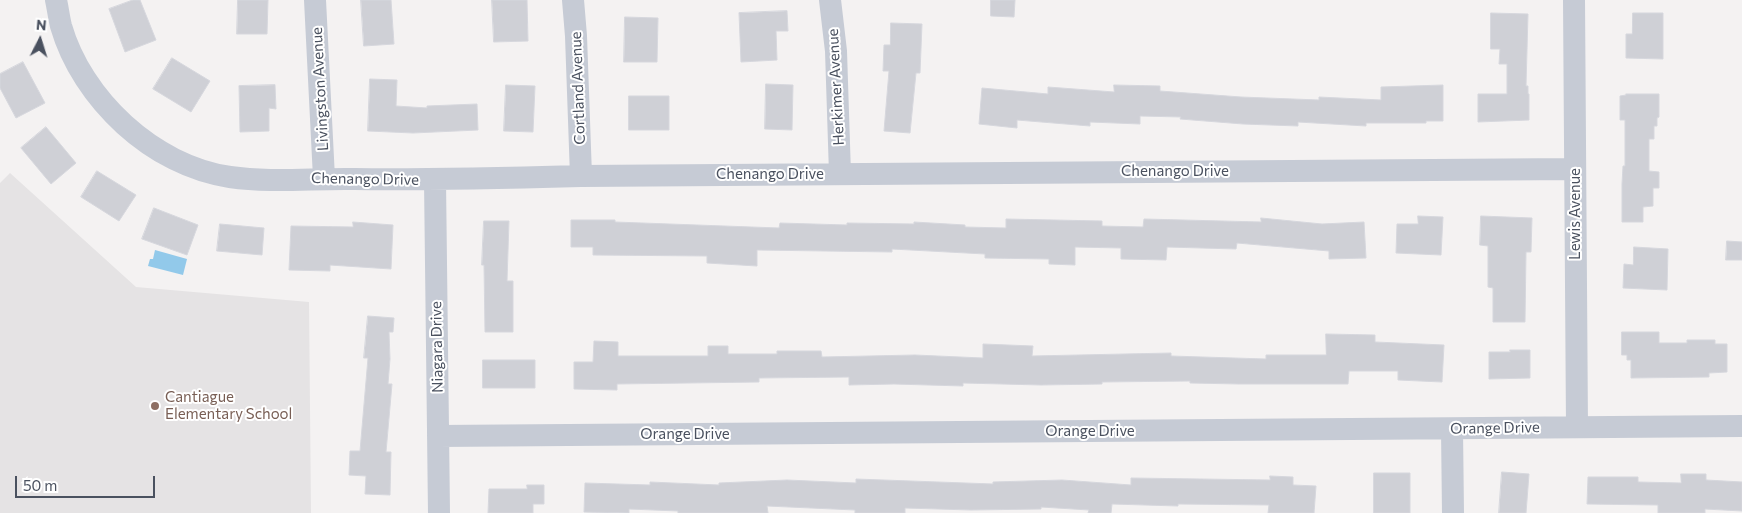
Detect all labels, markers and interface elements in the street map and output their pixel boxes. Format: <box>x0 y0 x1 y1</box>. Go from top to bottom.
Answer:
north arrow <box>15 15 65 65</box>
text: N <box>35 16 47 33</box>
street label: Livingston Avenue <box>308 27 332 151</box>
street label: Herkimer Avenue <box>824 28 848 146</box>
street label: Cortland Avenue <box>567 31 589 145</box>
street label: Chenango Drive <box>1121 162 1229 180</box>
street label: Chenango Drive <box>716 165 824 183</box>
street label: Lewis Avenue <box>1566 168 1584 260</box>
street label: Chenango Drive <box>311 169 419 189</box>
street label: Niagara Drive <box>427 301 447 393</box>
place label: Cantiague Elementary School <box>165 388 292 423</box>
marker: Cantiague Elementary School <box>149 400 161 412</box>
street label: Orange Drive <box>1450 418 1540 438</box>
street label: Orange Drive <box>1045 422 1135 440</box>
street label: Orange Drive <box>640 425 730 443</box>
scale bar <box>18 466 158 498</box>
text: 50 m <box>23 476 57 494</box>

